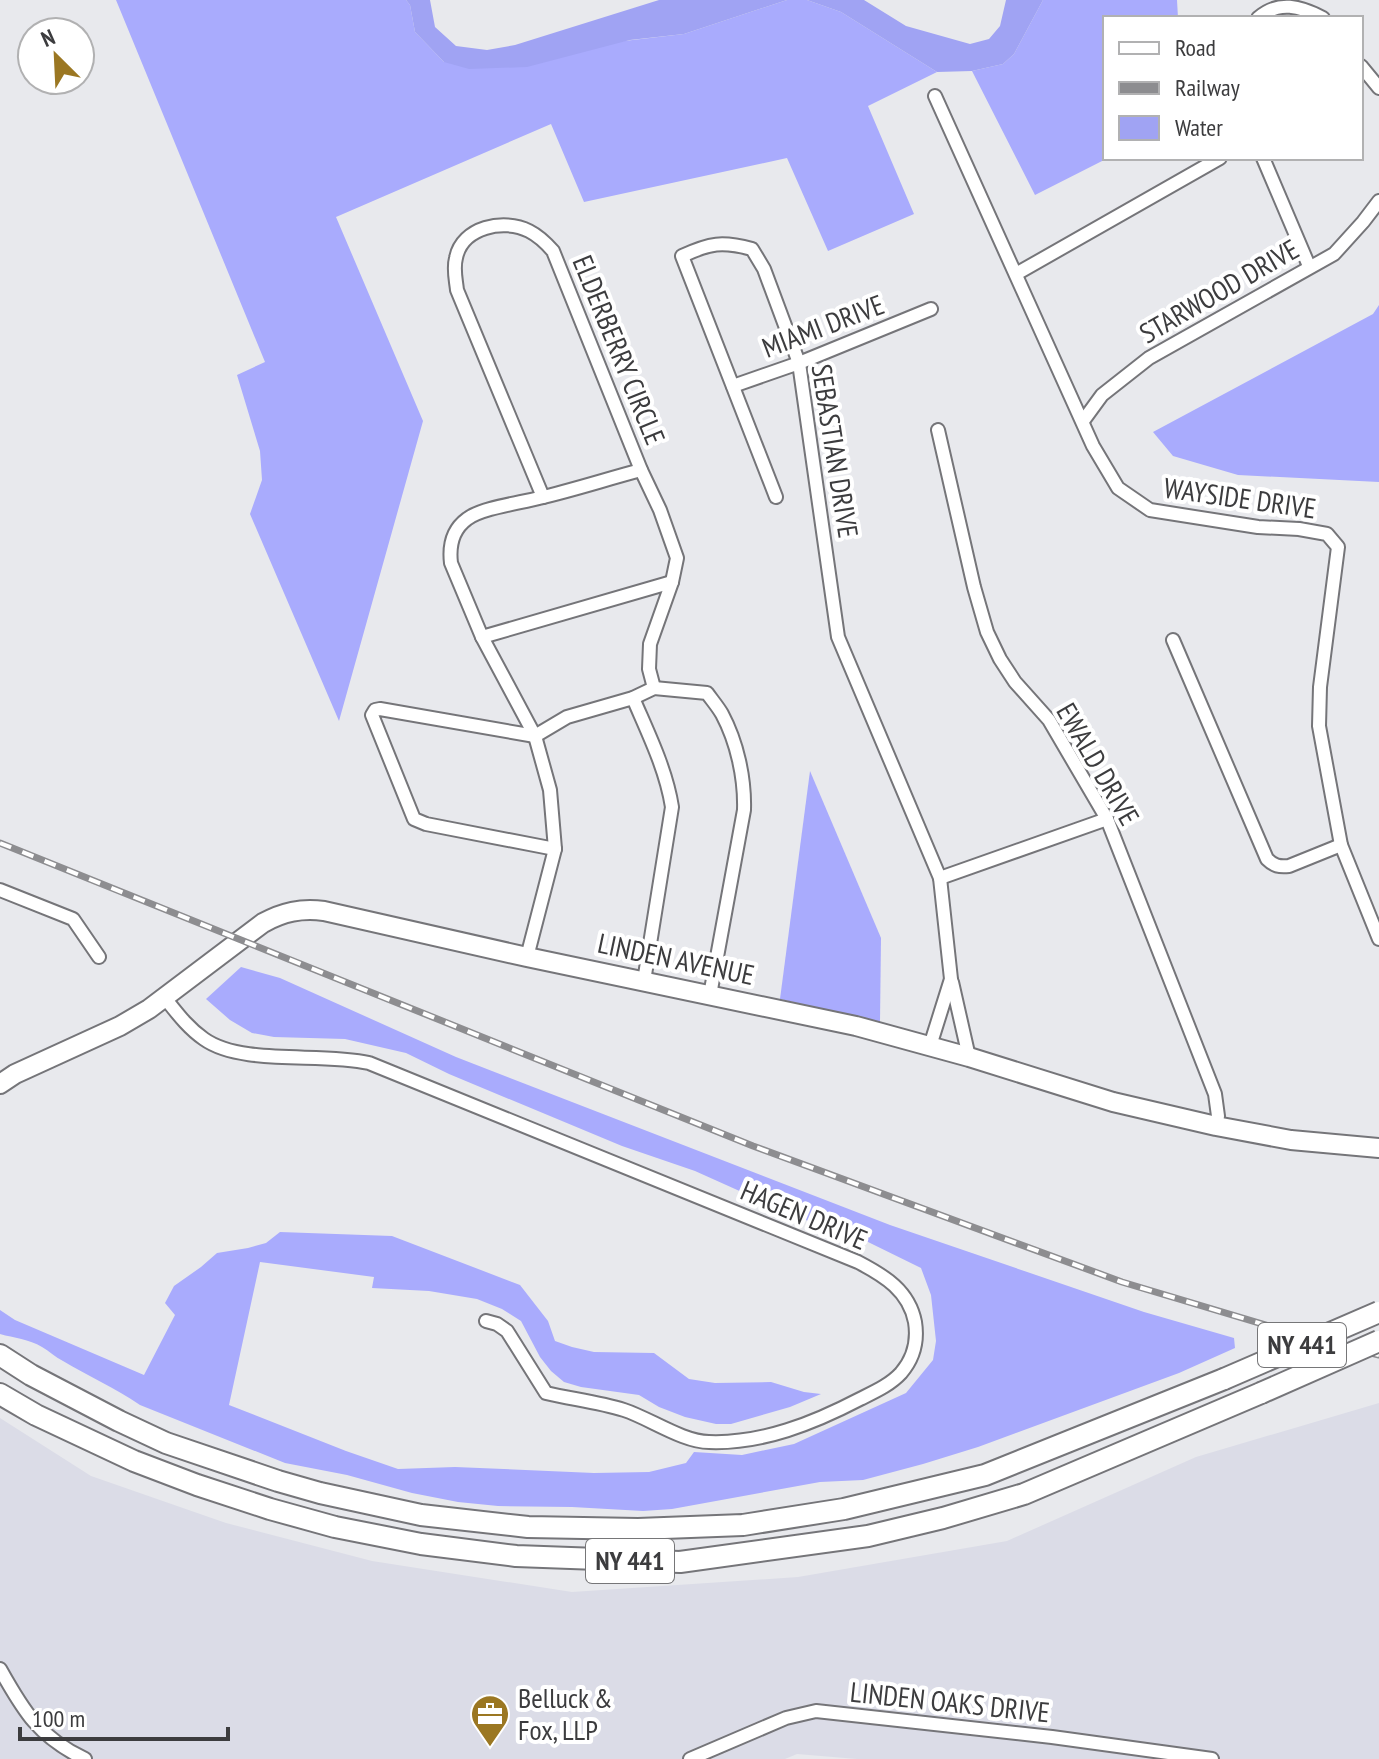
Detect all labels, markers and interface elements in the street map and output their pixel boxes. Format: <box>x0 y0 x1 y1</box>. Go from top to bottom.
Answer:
north arrow <box>16 16 96 96</box>
legend <box>1103 16 1363 160</box>
text: N <box>37 23 59 53</box>
text: Road <box>1175 32 1216 63</box>
text: Railway <box>1175 72 1240 103</box>
text: Water <box>1175 112 1223 143</box>
street label: STARWOOD DRIVE <box>1132 230 1305 351</box>
street label: ELDERBERRY CIRCLE <box>565 250 674 450</box>
street label: MIAMI DRIVE <box>757 285 889 366</box>
street label: SEBASTIAN DRIVE <box>804 361 867 540</box>
street label: WAYSIDE DRIVE <box>1162 469 1319 526</box>
street label: EWALD DRIVE <box>1049 696 1148 832</box>
street label: LINDEN AVENUE <box>595 924 758 993</box>
street label: HAGEN DRIVE <box>735 1171 873 1258</box>
road number: NY 441 <box>1258 1323 1346 1367</box>
road number: NY 441 <box>586 1539 674 1583</box>
street label: LINDEN OAKS DRIVE <box>849 1673 1052 1730</box>
place label: Belluck & Fox, LLP <box>518 1679 612 1748</box>
scale bar <box>20 1691 228 1741</box>
office icon: Belluck & Fox, LLP <box>469 1693 511 1748</box>
text: 100 m <box>32 1703 85 1734</box>

